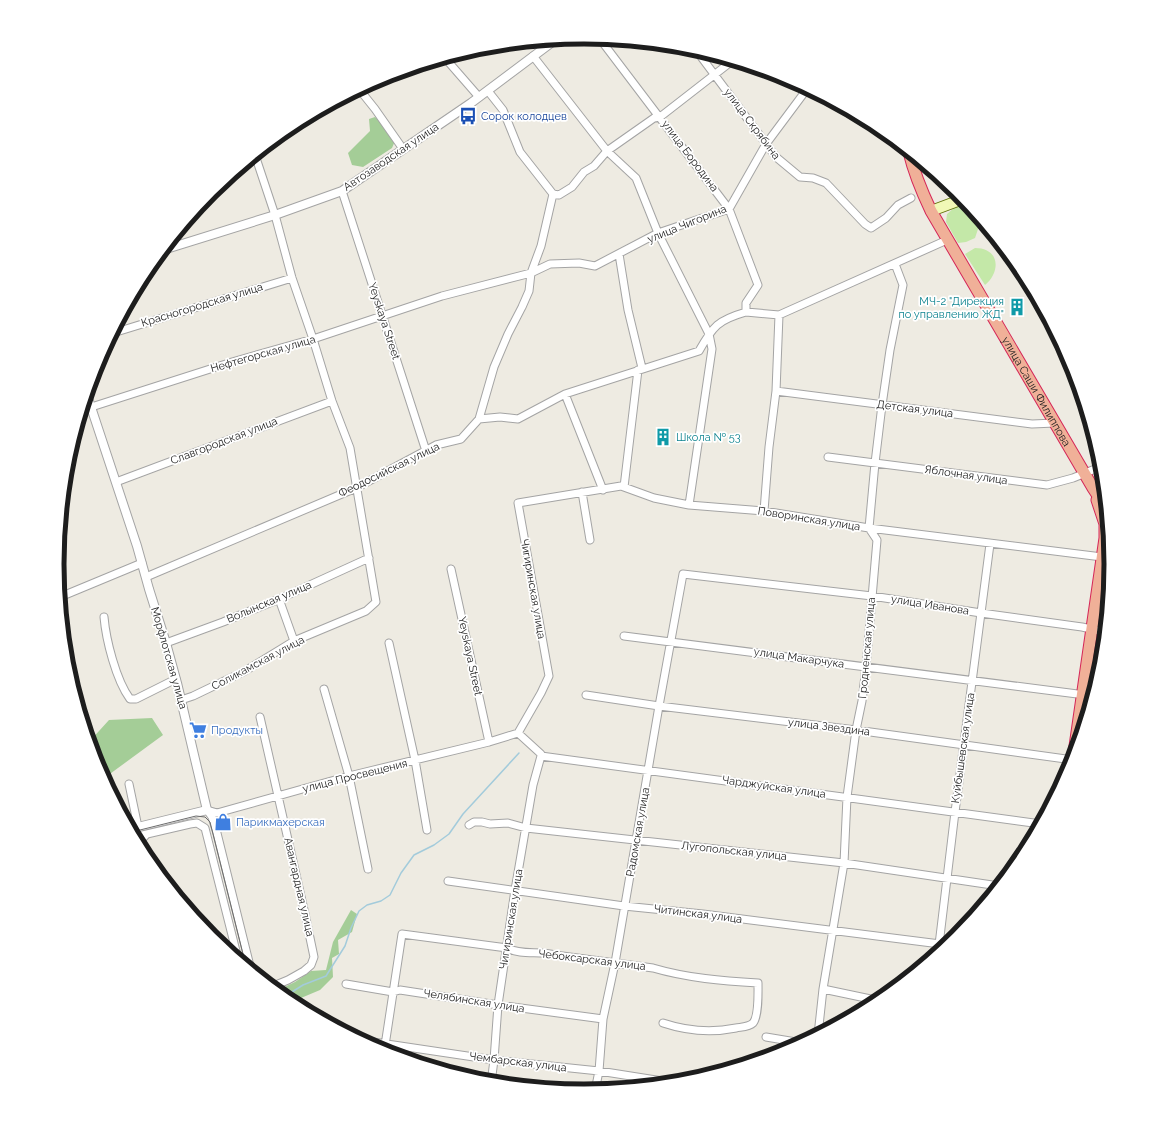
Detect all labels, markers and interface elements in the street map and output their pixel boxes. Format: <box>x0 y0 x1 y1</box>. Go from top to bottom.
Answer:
street label: улица Скрябина <box>721 86 783 162</box>
bus stop icon: Сорок колодцев <box>458 106 478 126</box>
place label: Сорок колодцев <box>481 110 567 123</box>
street label: улица Бородина <box>659 118 721 194</box>
street label: Автозаводская улица <box>341 120 441 194</box>
street label: улица Чигорина <box>645 202 729 246</box>
street label: Красногородская улица <box>140 280 264 330</box>
street label: Yeyskaya Street <box>365 281 403 361</box>
place label: МЧ-2 "Дирекция по управлению ЖД" <box>899 295 1004 321</box>
building icon: МЧ-2 "Дирекция по управлению ЖД" <box>1007 297 1027 317</box>
street label: Нефтегорская улица <box>209 333 317 375</box>
street label: улица Саши Филиппова <box>999 334 1074 449</box>
street label: Детская улица <box>876 398 954 420</box>
street label: Славгородская улица <box>169 415 279 467</box>
building icon: Школа № 53 <box>653 427 673 447</box>
place label: Школа № 53 <box>676 431 741 444</box>
street label: Феодосийская улица <box>336 440 442 500</box>
street label: Яблочная улица <box>924 463 1008 487</box>
street label: Поворинская улица <box>757 504 861 534</box>
street label: Чигиринская улица <box>518 538 548 640</box>
street label: Волынская улица <box>225 578 313 626</box>
street label: улица Иванова <box>890 592 970 618</box>
street label: Гродненская улица <box>856 597 878 699</box>
street label: Морфлотская улица <box>148 605 190 711</box>
street label: Yeyskaya Street <box>455 615 485 697</box>
street label: Соликамская улица <box>209 633 307 693</box>
street label: улица Макарчука <box>753 645 845 671</box>
street label: Куйбышевская улица <box>949 692 977 804</box>
street label: улица Звездина <box>787 716 871 738</box>
supermarket icon: Продукты <box>188 720 208 740</box>
place label: Продукты <box>211 724 263 737</box>
street label: улица Просвещения <box>301 757 409 795</box>
street label: Чарджуйская улица <box>721 773 827 801</box>
street label: Радомская улица <box>624 786 652 878</box>
shop icon: Парикмахерская <box>213 812 233 832</box>
place label: Парикмахерская <box>236 816 325 829</box>
street label: Авангардная улица <box>281 836 317 938</box>
street label: Лугопольская улица <box>680 839 788 863</box>
street label: Чигиринская улица <box>497 868 525 970</box>
street label: Читинская улица <box>653 902 743 926</box>
street label: Чебоксарская улица <box>538 947 646 973</box>
street label: Челябинская улица <box>423 987 525 1015</box>
street label: Чембарская улица <box>469 1050 567 1074</box>

